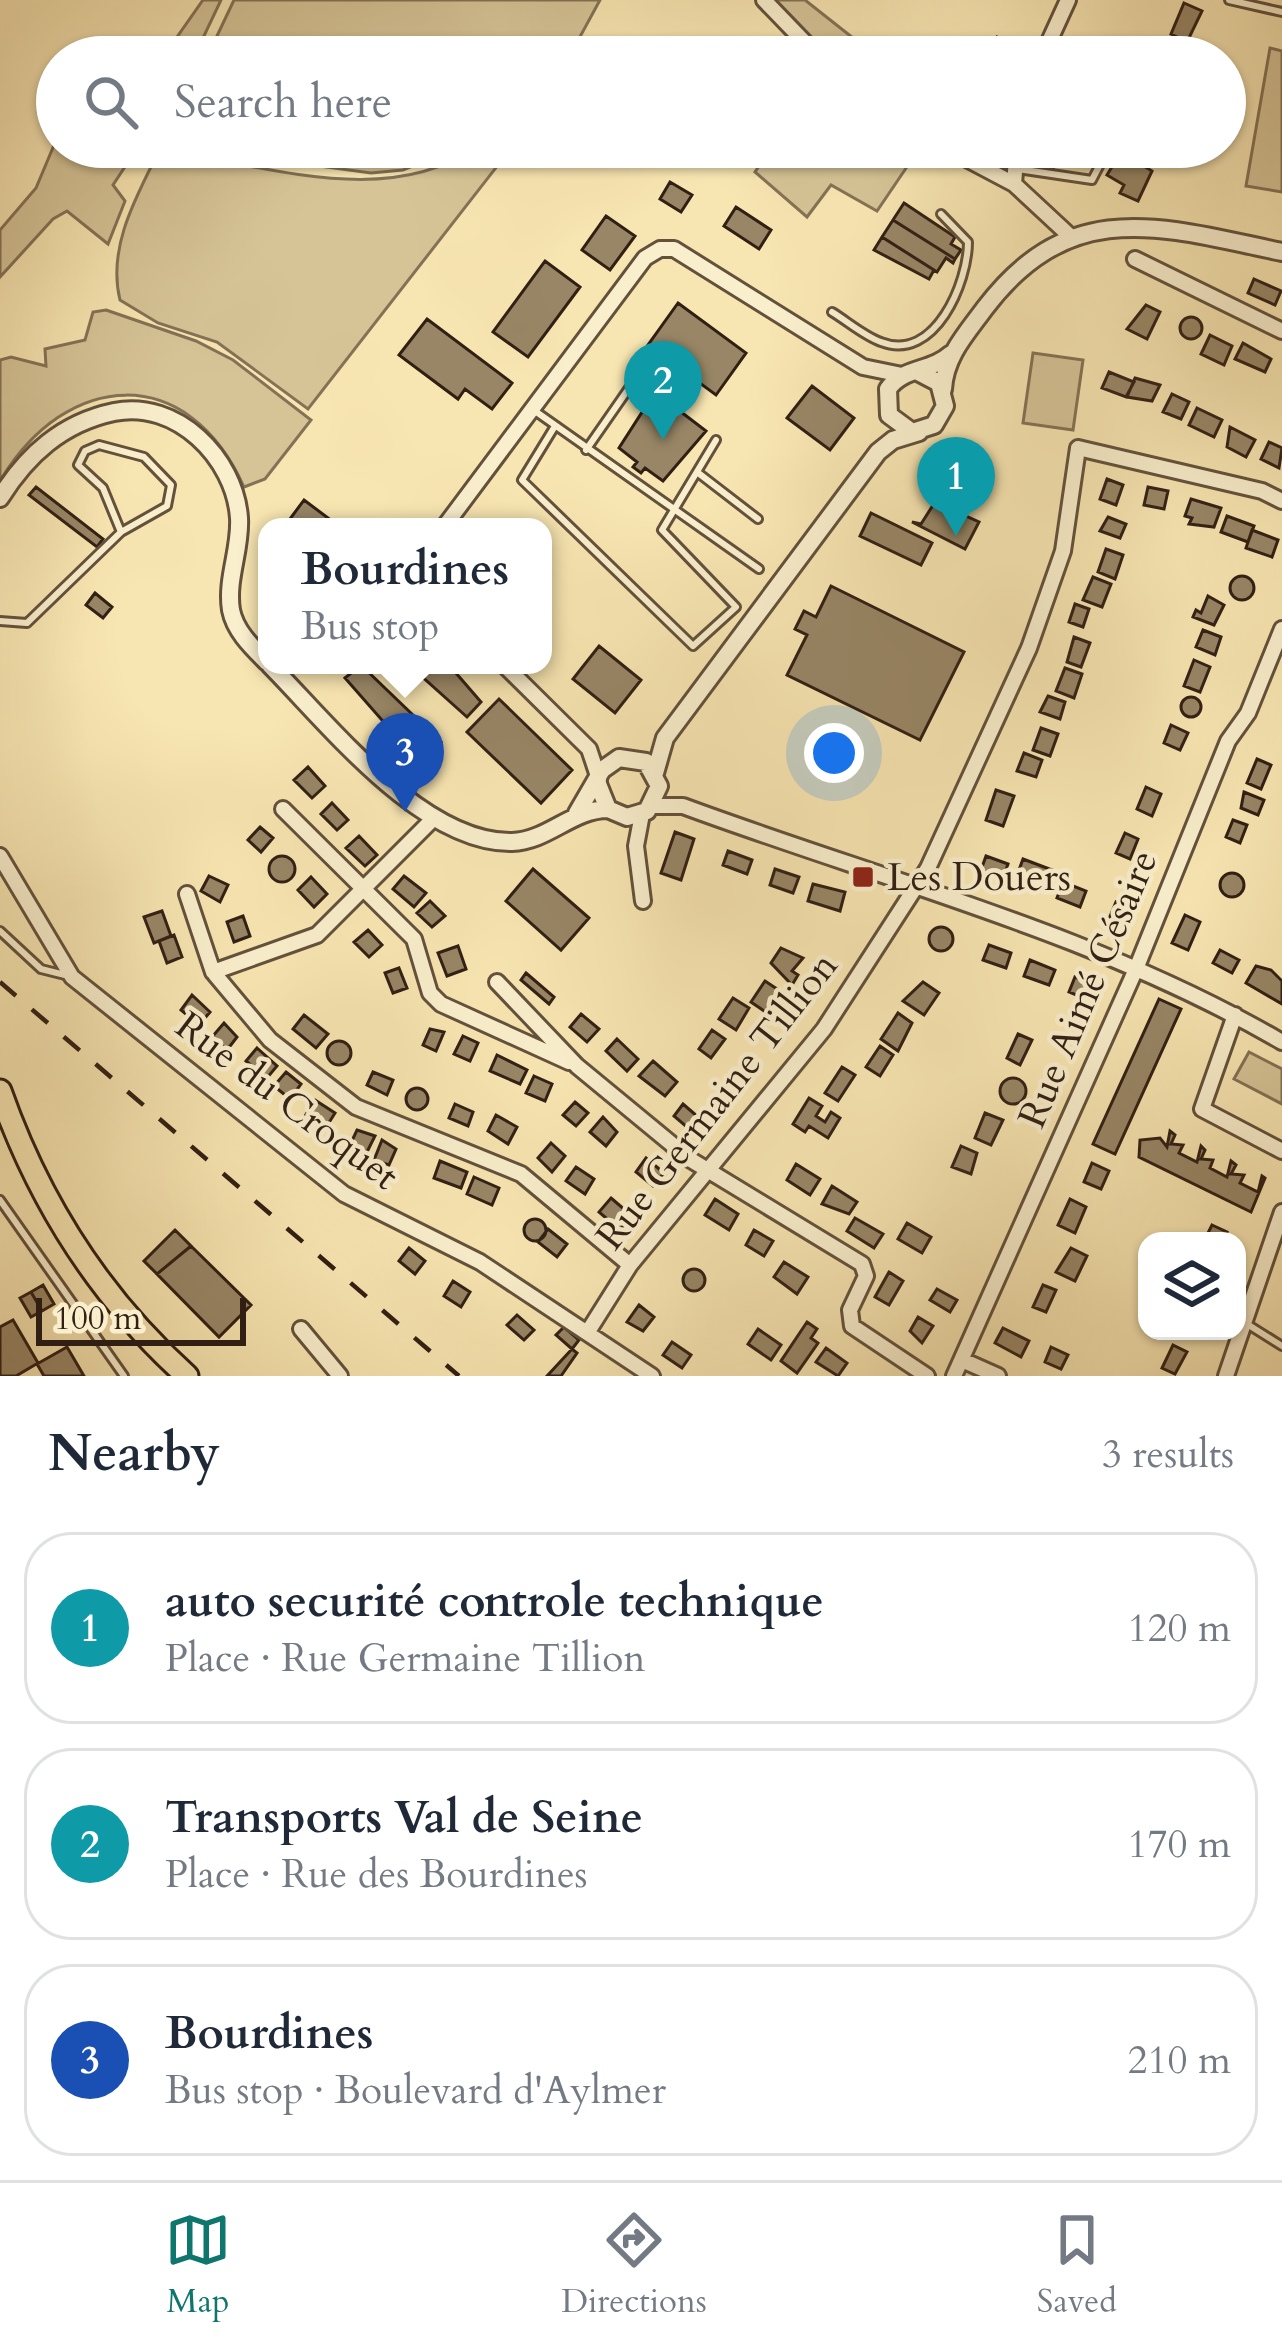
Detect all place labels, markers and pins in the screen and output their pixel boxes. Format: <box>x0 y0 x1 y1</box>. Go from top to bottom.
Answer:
pin: 2 <box>624 341 702 440</box>
pin: 1 <box>917 437 995 536</box>
pin: 3 <box>366 713 444 812</box>
place label: Les Douers <box>887 851 1071 904</box>
marker: Les Douers <box>850 864 876 890</box>

